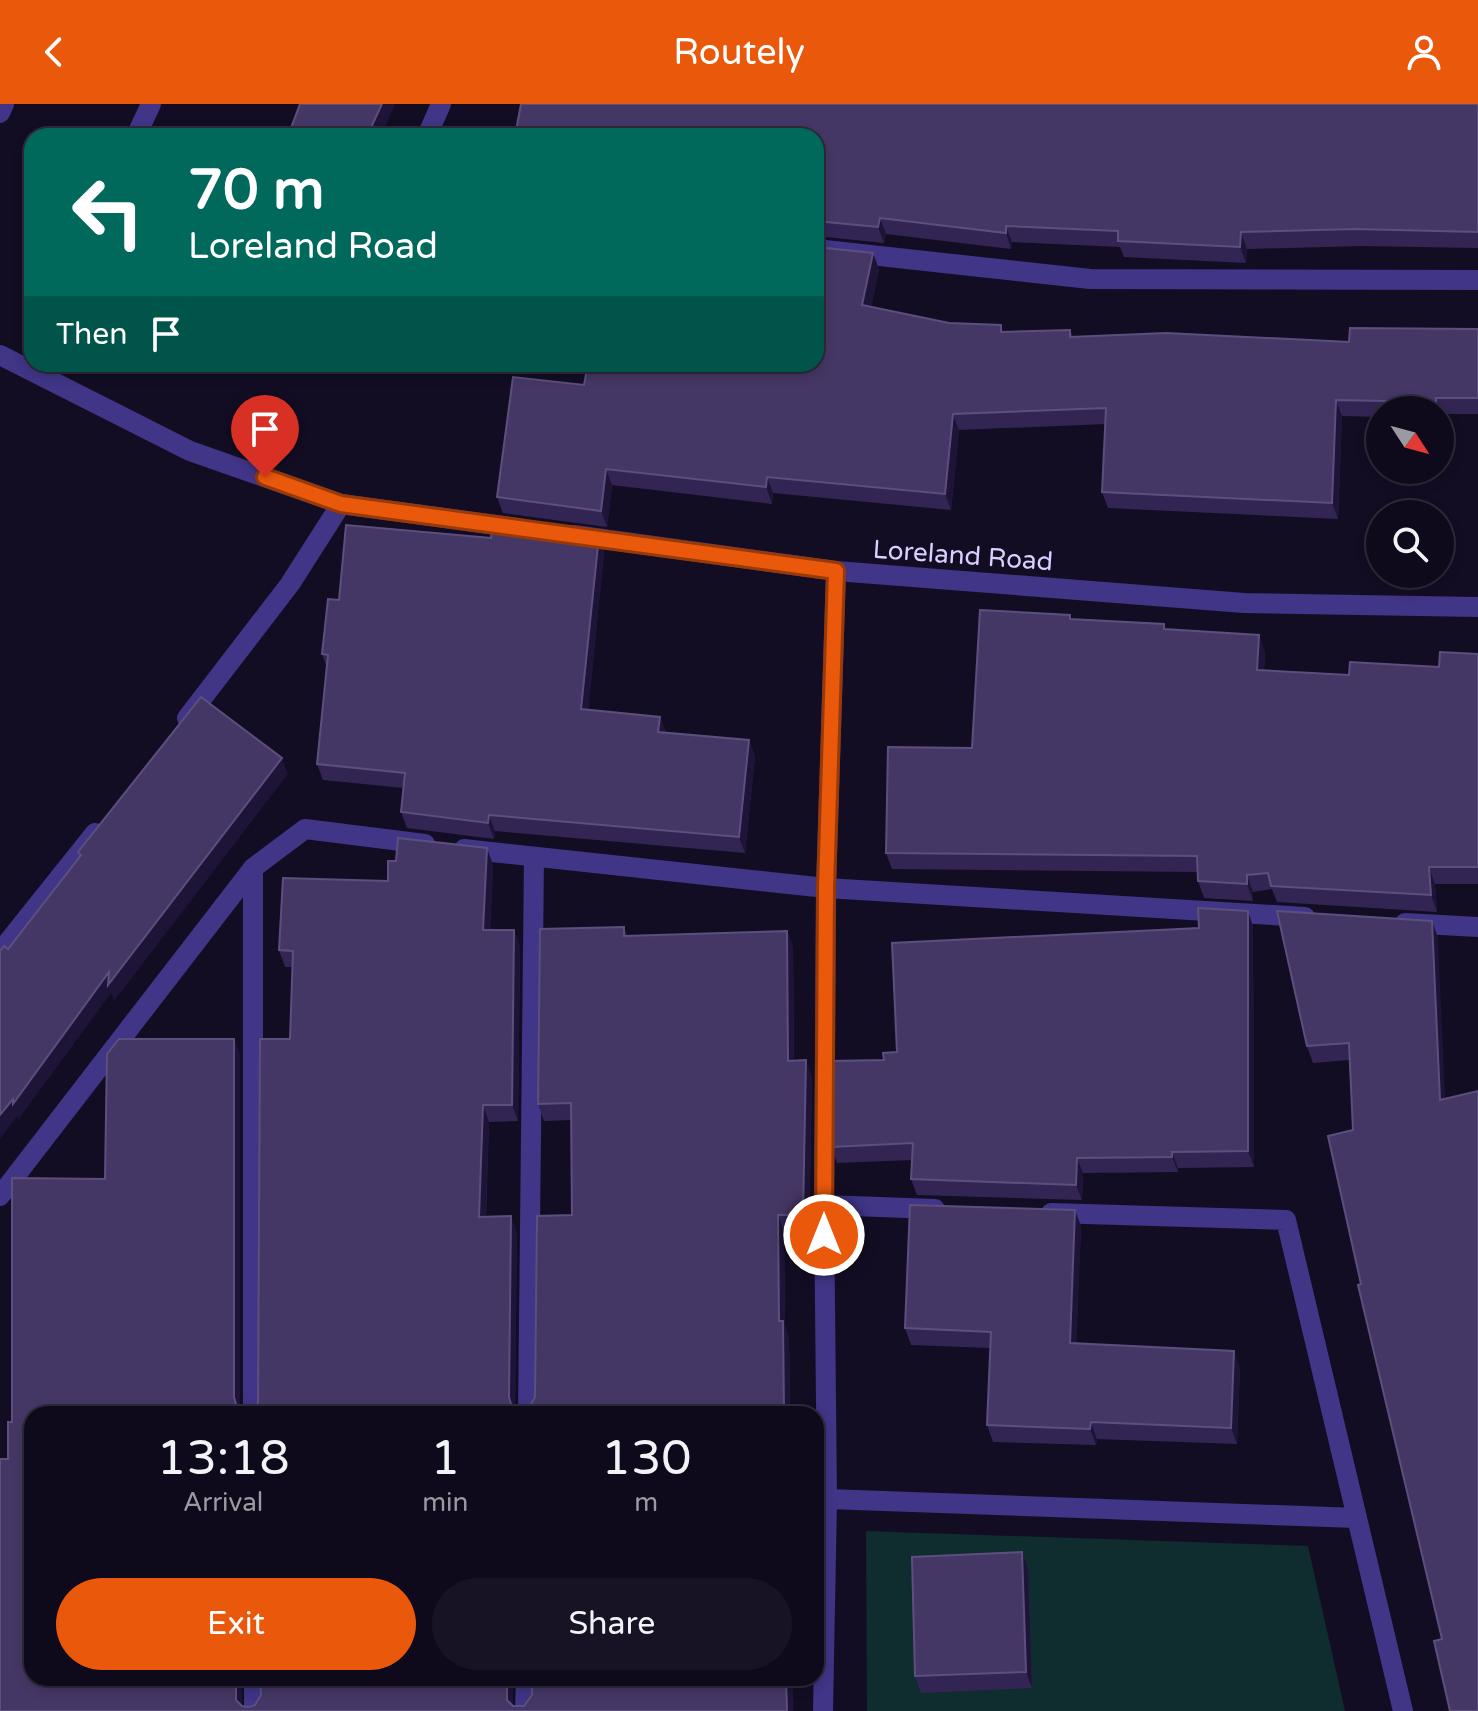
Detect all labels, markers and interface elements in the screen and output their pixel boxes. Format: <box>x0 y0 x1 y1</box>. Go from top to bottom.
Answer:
icon: back <box>32 30 76 74</box>
icon: person <box>1402 30 1446 74</box>
text: Routely <box>673 31 805 74</box>
text: 70 m <box>188 157 324 224</box>
icon: left <box>56 160 160 264</box>
text: Loreland Road <box>188 225 438 268</box>
icon: arrive <box>144 312 188 356</box>
text: Then <box>56 316 128 353</box>
pin <box>231 395 299 477</box>
north arrow <box>1366 396 1454 484</box>
map controls <box>1366 396 1454 588</box>
icon: arrive <box>243 407 287 451</box>
button: search <box>1366 500 1454 588</box>
street label: Loreland Road <box>872 534 1054 577</box>
position arrow <box>782 1193 866 1277</box>
text: 13:18 <box>157 1430 290 1488</box>
text: 1 <box>430 1430 460 1488</box>
text: 130 <box>601 1430 691 1488</box>
text: Arrival <box>183 1487 263 1518</box>
text: min <box>422 1487 468 1518</box>
text: m <box>634 1487 658 1518</box>
button: Exit <box>56 1578 416 1670</box>
button: Share <box>432 1578 792 1670</box>

